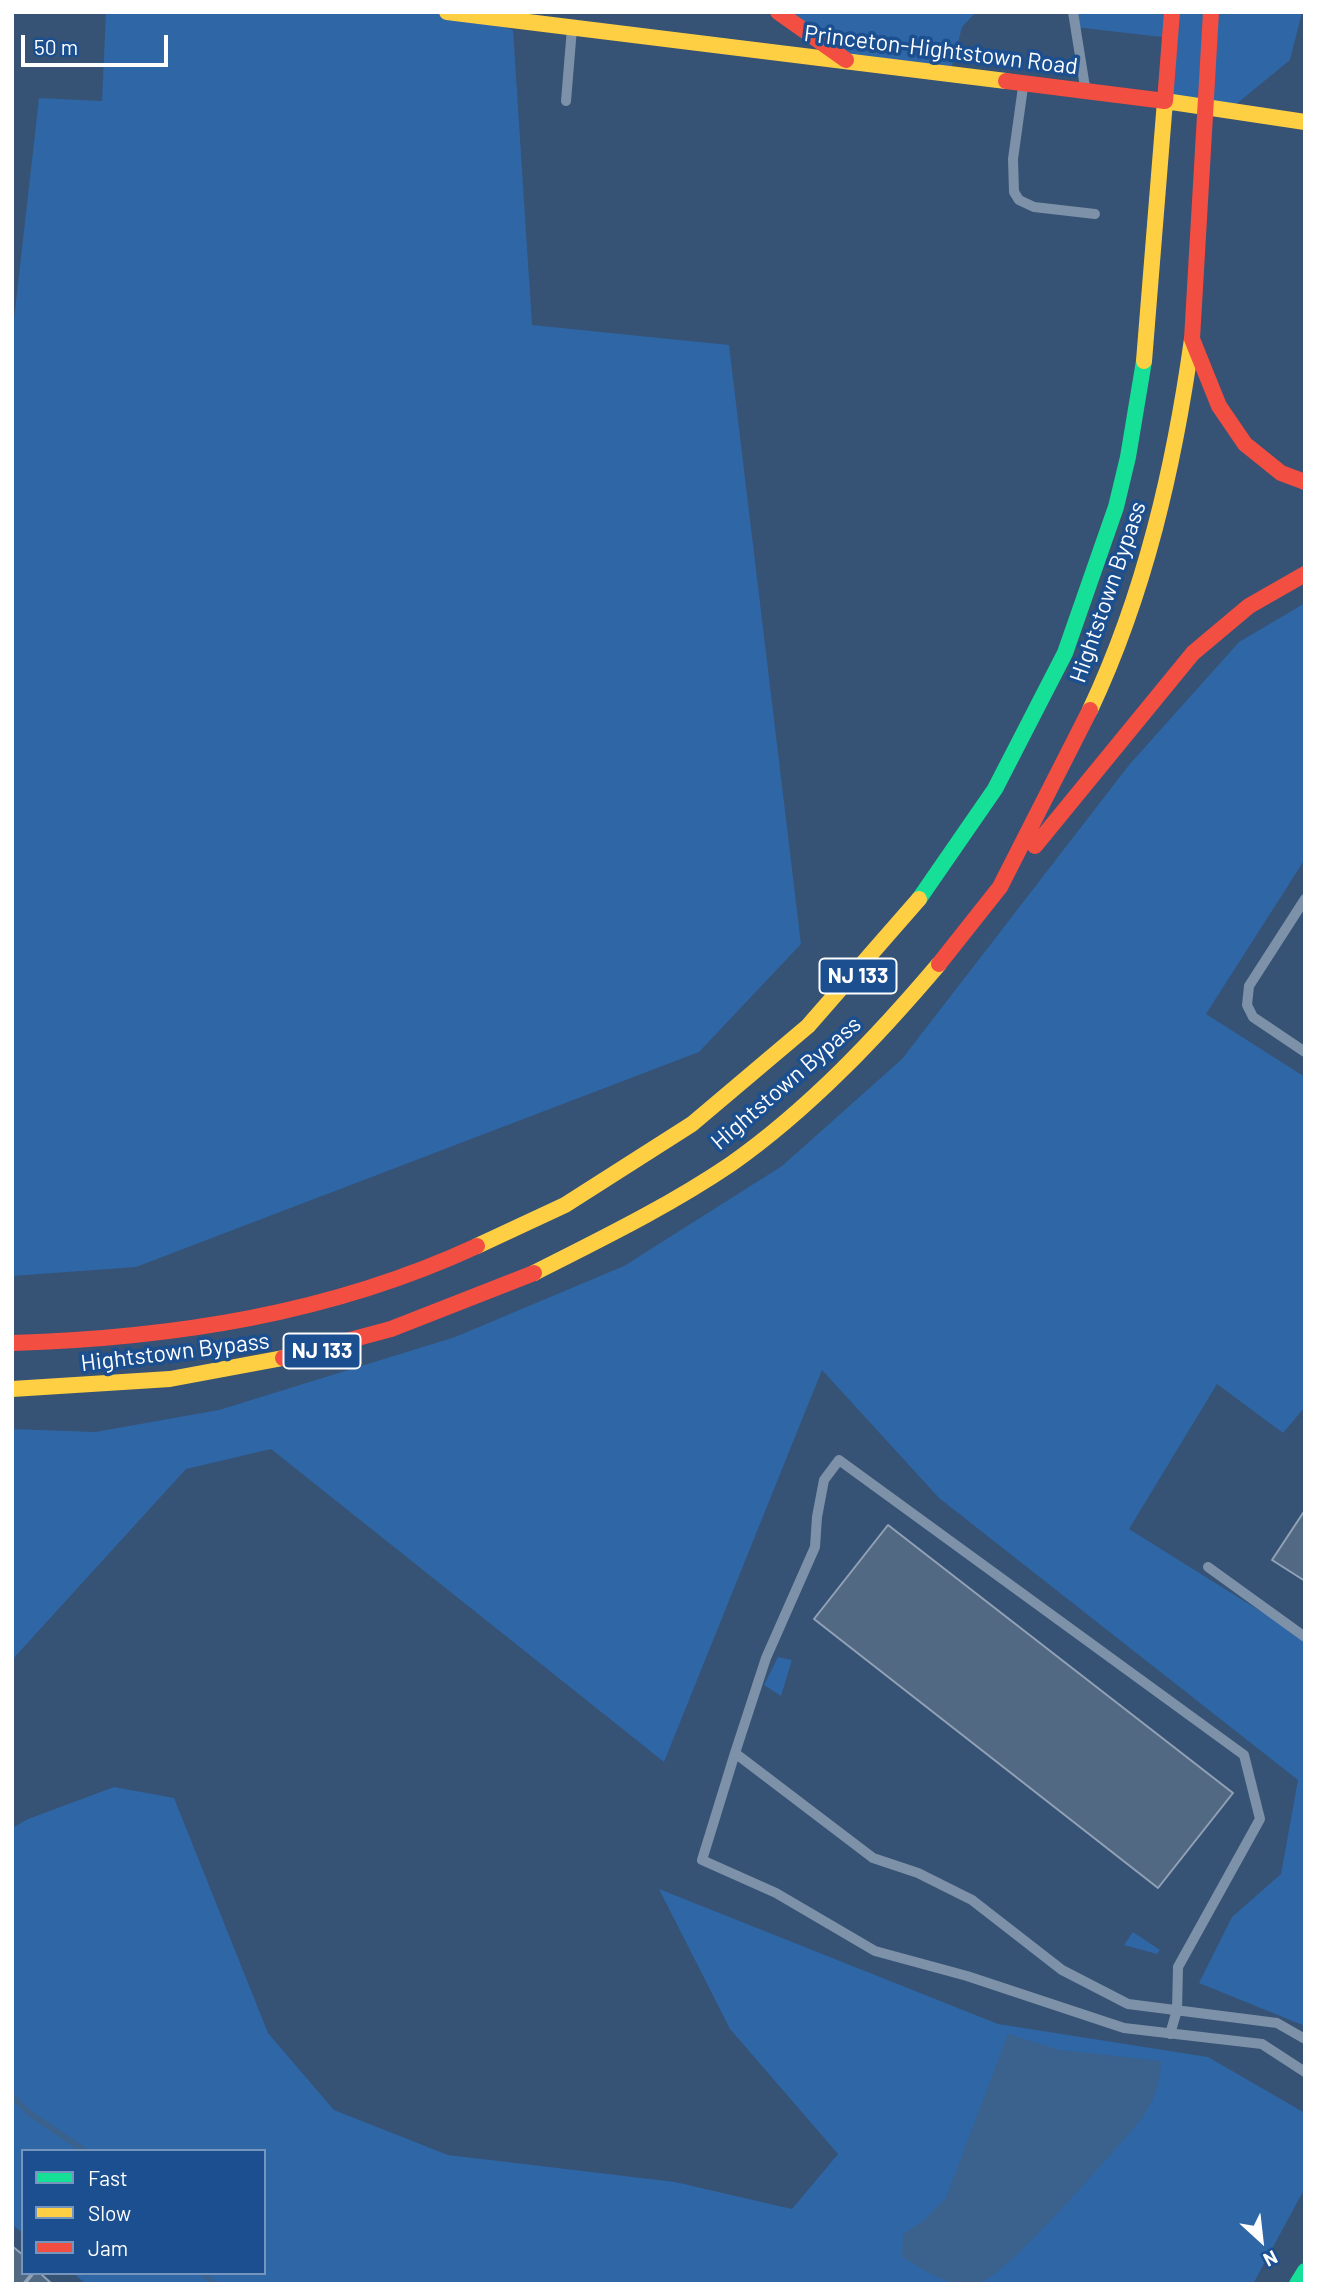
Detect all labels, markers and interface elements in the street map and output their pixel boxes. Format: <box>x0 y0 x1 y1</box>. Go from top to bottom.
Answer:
street label: Princeton-Hightstown Road <box>803 20 1079 80</box>
scale bar <box>24 21 172 65</box>
text: 50 m <box>34 34 78 59</box>
street label: Hightstown Bypass <box>1064 498 1152 686</box>
road number: NJ 133 <box>820 958 896 993</box>
street label: Hightstown Bypass <box>705 1010 867 1156</box>
street label: Hightstown Bypass <box>79 1327 271 1377</box>
road number: NJ 133 <box>284 1334 360 1368</box>
legend <box>21 2149 266 2275</box>
text: Fast <box>88 2165 128 2190</box>
text: Slow <box>88 2200 131 2225</box>
north arrow <box>1226 2205 1296 2275</box>
text: Jam <box>88 2235 128 2260</box>
text: N <box>1260 2246 1282 2272</box>

